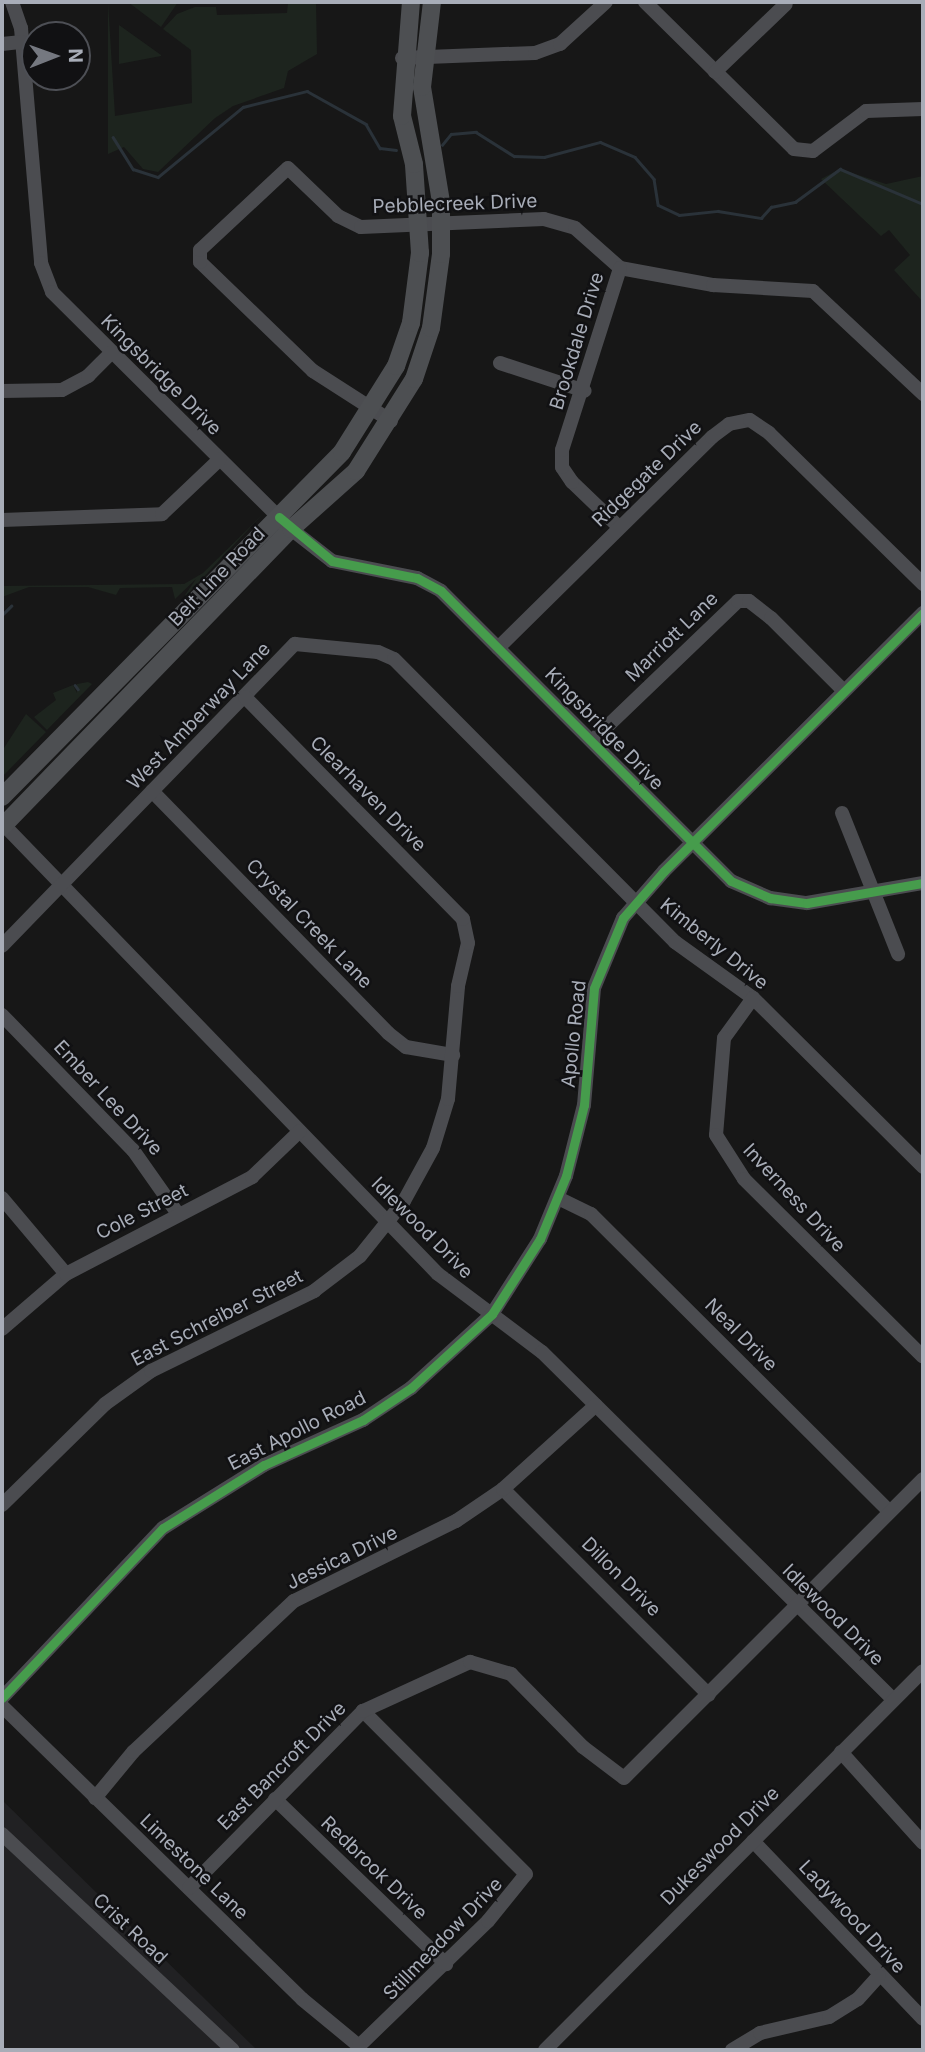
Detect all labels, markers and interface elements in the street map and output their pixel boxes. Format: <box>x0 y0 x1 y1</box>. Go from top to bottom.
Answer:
north arrow <box>21 21 91 91</box>
text: N <box>64 48 87 63</box>
street label: Pebblecreek Drive <box>372 190 538 218</box>
street label: Brookdale Drive <box>545 270 609 412</box>
street label: Kingsbridge Drive <box>96 310 226 440</box>
street label: Ridgegate Drive <box>588 416 706 532</box>
street label: Belt Line Road <box>164 523 270 631</box>
street label: Marriott Lane <box>621 587 723 687</box>
street label: West Amberway Lane <box>123 638 275 794</box>
street label: Kingsbridge Drive <box>540 663 668 795</box>
street label: Clearhaven Drive <box>305 731 431 857</box>
street label: Crystal Creek Lane <box>241 854 377 994</box>
street label: Kimberly Drive <box>655 894 773 994</box>
street label: Apollo Road <box>557 979 591 1089</box>
street label: Ember Lee Drive <box>49 1036 167 1160</box>
street label: Inverness Drive <box>738 1139 850 1257</box>
street label: Idlewood Drive <box>366 1172 478 1284</box>
street label: Cole Street <box>92 1179 192 1245</box>
street label: East Schreiber Street <box>127 1265 307 1371</box>
street label: Neal Drive <box>700 1294 782 1376</box>
street label: East Apollo Road <box>224 1386 370 1476</box>
street label: Jessica Drive <box>283 1521 401 1595</box>
street label: Dillon Drive <box>577 1533 665 1621</box>
street label: Idlewood Drive <box>777 1559 889 1671</box>
street label: East Bancroft Drive <box>213 1697 351 1835</box>
street label: Dukeswood Drive <box>656 1782 784 1910</box>
street label: Limestone Lane <box>135 1810 253 1924</box>
street label: Redbrook Drive <box>316 1812 432 1924</box>
street label: Ladywood Drive <box>794 1856 910 1978</box>
street label: Stillmeadow Drive <box>379 1873 507 2005</box>
street label: Crist Road <box>88 1889 172 1969</box>

